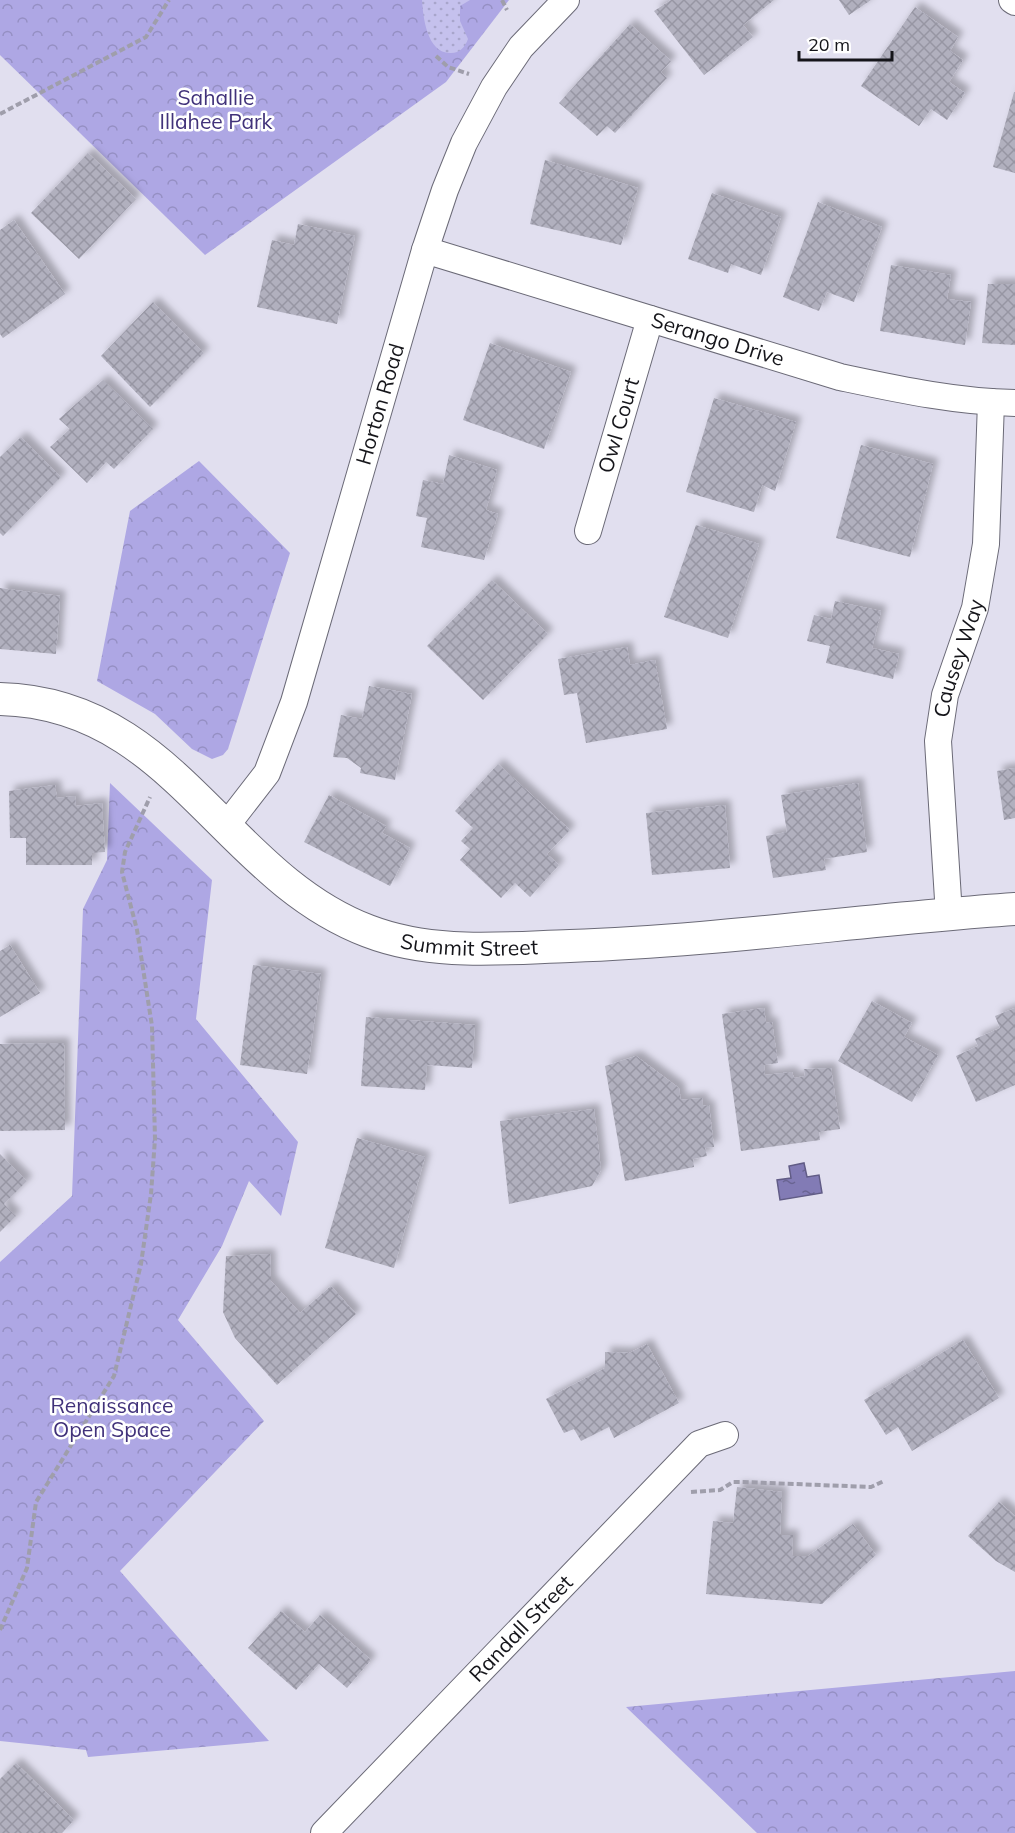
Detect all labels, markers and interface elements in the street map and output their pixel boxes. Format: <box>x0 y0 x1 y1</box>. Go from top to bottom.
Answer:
scale bar <box>799 24 892 62</box>
text: 20 m <box>808 33 850 56</box>
park label: Sahallie Illahee Park <box>160 84 273 134</box>
street label: Serango Drive <box>648 306 788 371</box>
street label: Horton Road <box>349 340 409 468</box>
street label: Owl Court <box>592 374 644 476</box>
street label: Causey Way <box>928 597 988 719</box>
street label: Summit Street <box>398 927 539 961</box>
park label: Renaissance Open Space <box>51 1392 173 1442</box>
street label: Randall Street <box>463 1569 578 1687</box>

